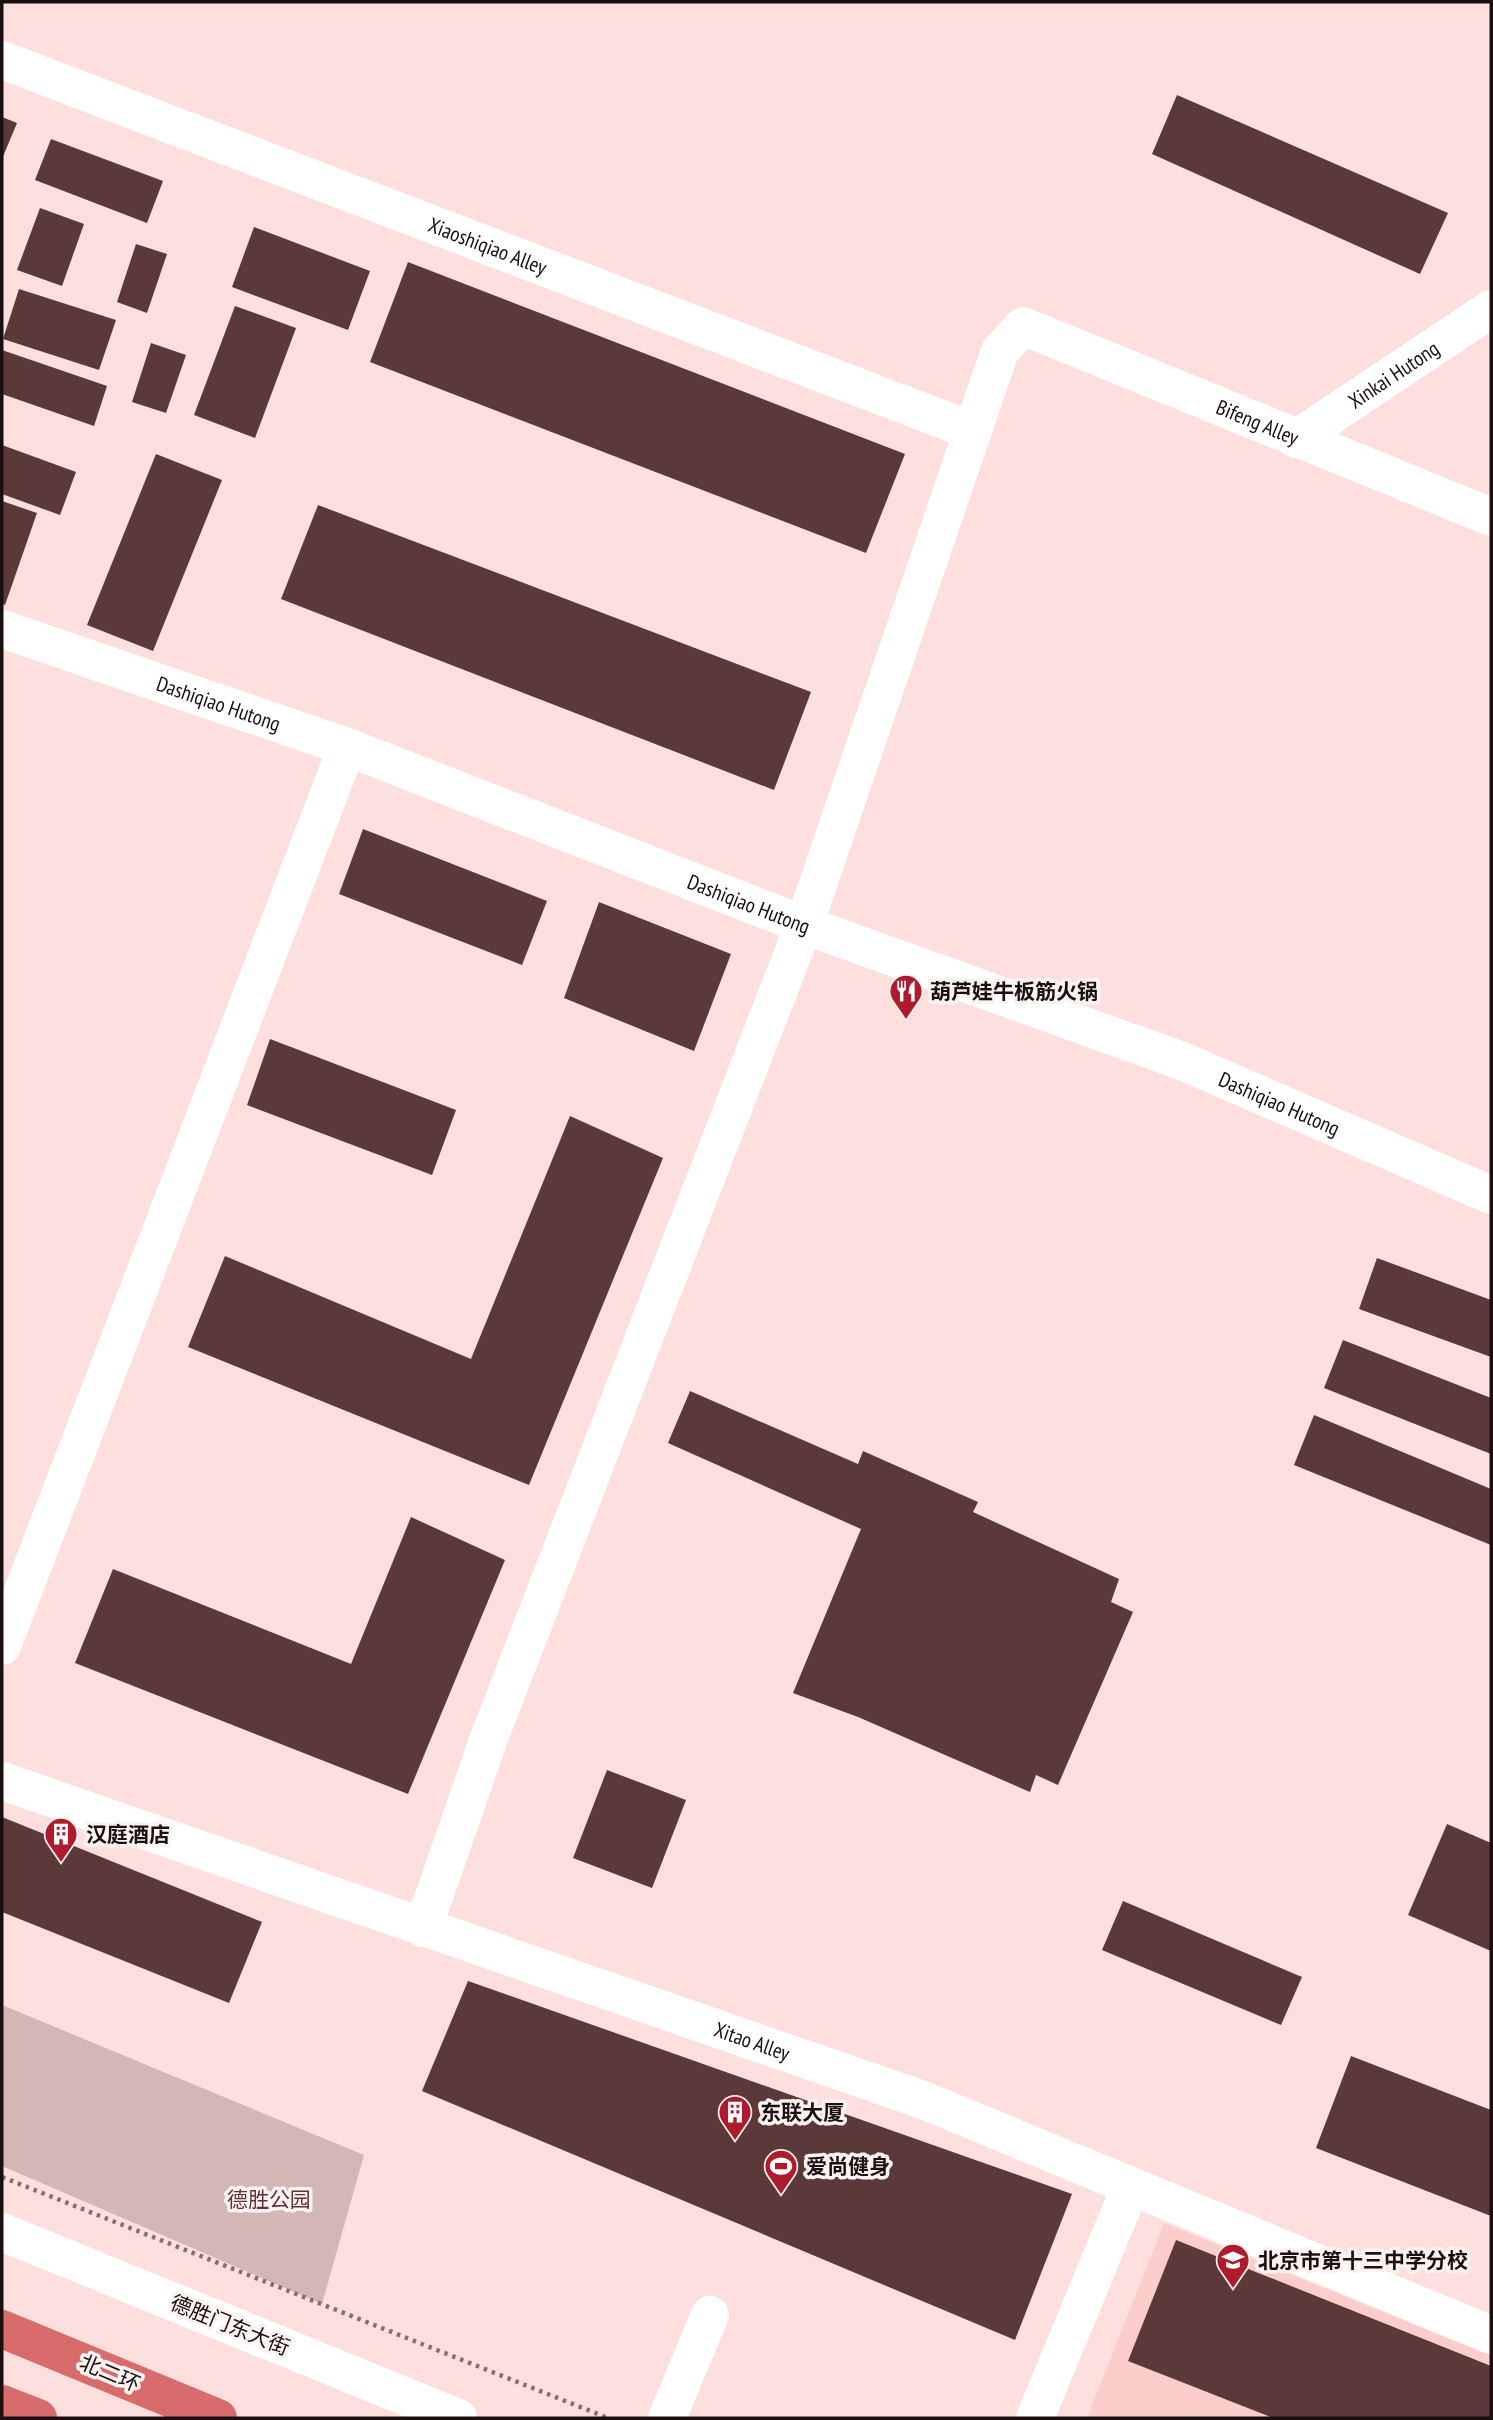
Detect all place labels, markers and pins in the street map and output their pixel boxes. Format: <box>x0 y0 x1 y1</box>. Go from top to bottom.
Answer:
restaurant icon: 葫芦娃牛板筋火锅 <box>887 972 925 1021</box>
place label: 葫芦娃牛板筋火锅 <box>930 978 1098 1005</box>
building icon: 汉庭酒店 <box>42 1815 80 1864</box>
place label: 汉庭酒店 <box>86 1821 170 1848</box>
building icon: 东联大厦 <box>716 2093 754 2142</box>
place label: 东联大厦 <box>760 2099 844 2126</box>
sports icon: 爱尚健身 <box>762 2147 800 2196</box>
place label: 爱尚健身 <box>806 2153 890 2180</box>
school or university icon: 北京市第十三中学分校 <box>1214 2241 1252 2290</box>
place label: 北京市第十三中学分校 <box>1258 2247 1468 2274</box>

